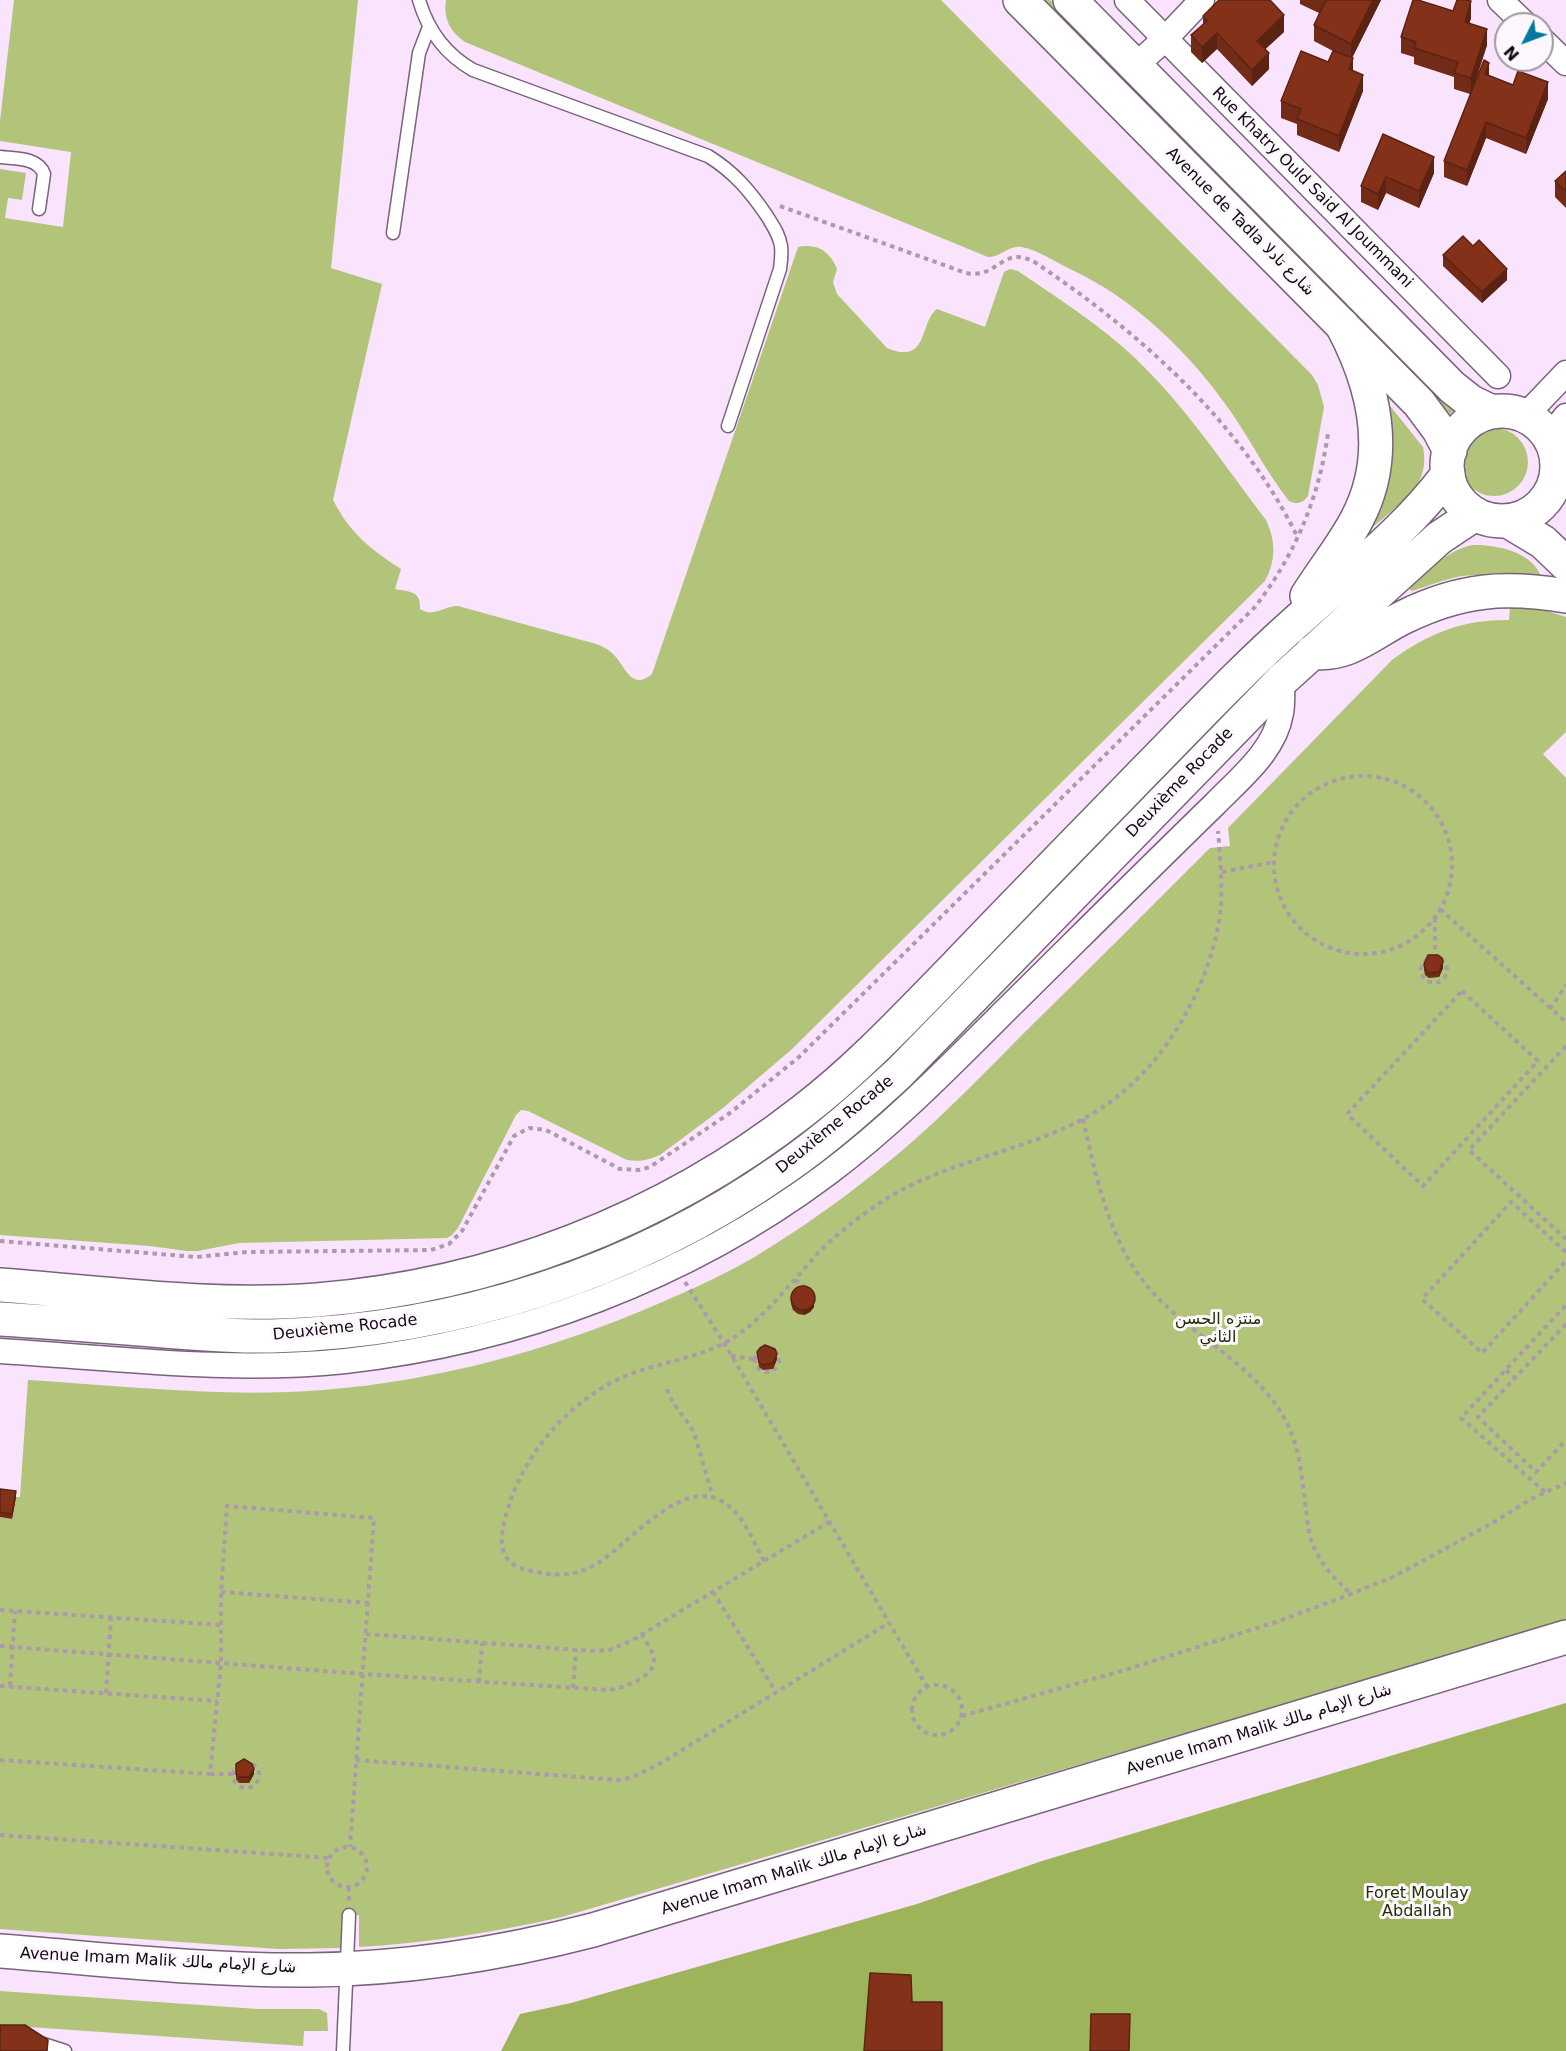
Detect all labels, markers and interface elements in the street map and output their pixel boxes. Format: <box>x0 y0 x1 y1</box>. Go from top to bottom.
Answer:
north arrow <box>1494 12 1554 72</box>
text: N <box>1500 42 1523 64</box>
street label: Rue Khatry Ould Said Al Joummani <box>1208 84 1416 292</box>
street label: Avenue de Tadla شارع تادلا <box>1162 144 1318 300</box>
street label: Deuxième Rocade <box>1123 724 1237 842</box>
street label: Deuxième Rocade <box>772 1072 898 1178</box>
park label: منتزه الحسن الثاني <box>1175 1310 1261 1348</box>
street label: Deuxième Rocade <box>272 1311 418 1345</box>
street label: Avenue Imam Malik شارع الإمام مالك <box>1124 1680 1394 1780</box>
street label: Avenue Imam Malik شارع الإمام مالك <box>659 1820 929 1920</box>
park label: Foret Moulay Abdallah <box>1365 1884 1469 1922</box>
street label: Avenue Imam Malik شارع الإمام مالك <box>19 1944 297 1978</box>

